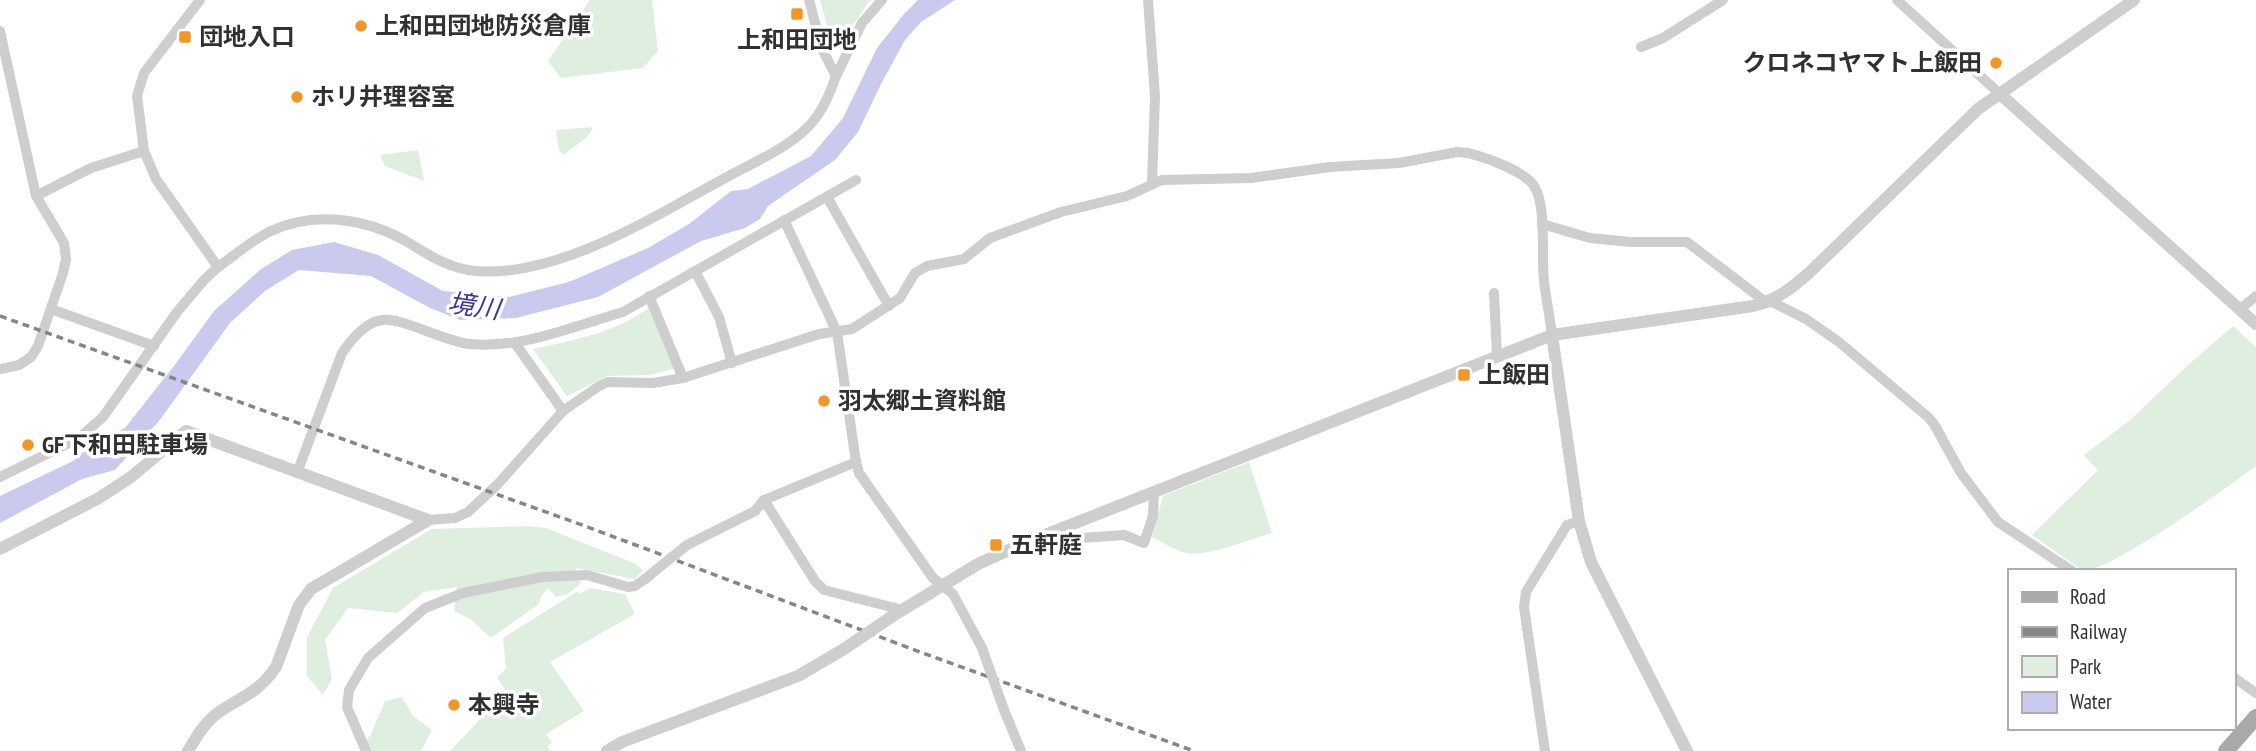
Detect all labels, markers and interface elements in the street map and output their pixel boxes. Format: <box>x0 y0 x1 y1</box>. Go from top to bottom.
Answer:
marker: 上和田団地 <box>789 6 805 22</box>
place label: 上和田団地防災倉庫 <box>375 10 591 41</box>
marker: 上和田団地防災倉庫 <box>353 18 369 34</box>
place label: 団地入口 <box>199 21 295 52</box>
place label: 上和田団地 <box>737 24 857 55</box>
marker: 団地入口 <box>177 29 193 45</box>
place label: クロネコヤマト上飯田 <box>1742 47 1982 78</box>
marker: クロネコヤマト上飯田 <box>1988 55 2004 71</box>
place label: ホリ井理容室 <box>311 81 455 112</box>
marker: ホリ井理容室 <box>289 89 305 105</box>
water label: 境川 <box>446 286 505 326</box>
place label: 上飯田 <box>1478 359 1550 390</box>
marker: 上飯田 <box>1456 367 1472 383</box>
place label: 羽太郷土資料館 <box>838 385 1006 416</box>
marker: 羽太郷土資料館 <box>816 393 832 409</box>
place label: GF下和田駐車場 <box>42 429 208 460</box>
marker: GF下和田駐車場 <box>20 437 36 453</box>
place label: 五軒庭 <box>1010 529 1082 560</box>
marker: 五軒庭 <box>988 537 1004 553</box>
legend <box>2008 569 2235 730</box>
text: Road <box>2070 583 2106 610</box>
text: Railway <box>2070 618 2127 645</box>
text: Park <box>2070 653 2101 680</box>
text: Water <box>2070 688 2112 715</box>
place label: 本興寺 <box>468 689 540 720</box>
marker: 本興寺 <box>446 697 462 713</box>

